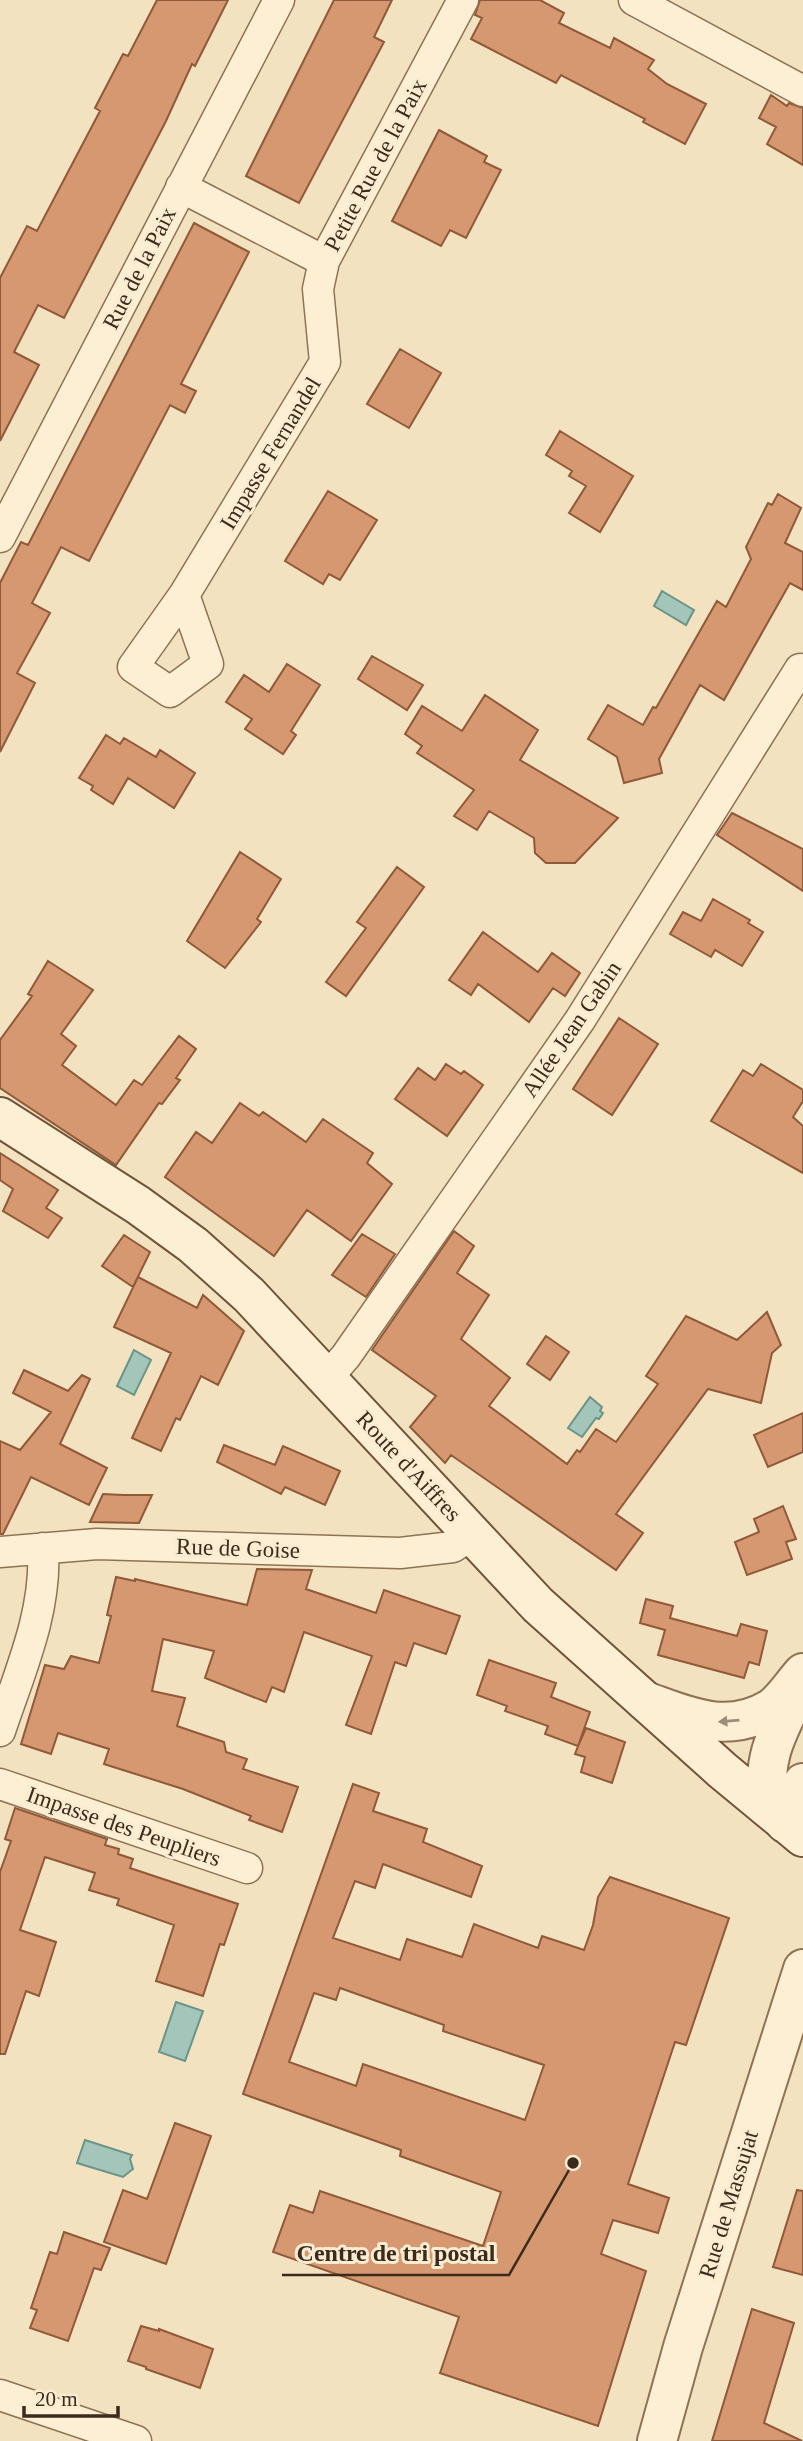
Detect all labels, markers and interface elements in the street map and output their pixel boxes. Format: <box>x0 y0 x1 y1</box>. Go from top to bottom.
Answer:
street label: Petite Rue de la Paix <box>319 74 432 256</box>
street label: Rue de la Paix <box>98 203 181 333</box>
street label: Impasse Fernandel <box>215 373 326 534</box>
street label: Allée Jean Gabin <box>517 956 626 1102</box>
street label: Route d'Aiffres <box>351 1406 466 1526</box>
street label: Rue de Goise <box>176 1534 300 1563</box>
one-way arrow <box>718 1716 740 1727</box>
street label: Impasse des Peupliers <box>24 1782 224 1871</box>
street label: Rue de Massujat <box>694 2127 763 2281</box>
callout: Centre de tri postal <box>282 2230 509 2275</box>
text: Centre de tri postal <box>297 2240 496 2266</box>
scale bar <box>24 2374 119 2418</box>
text: 20 m <box>35 2387 78 2411</box>

